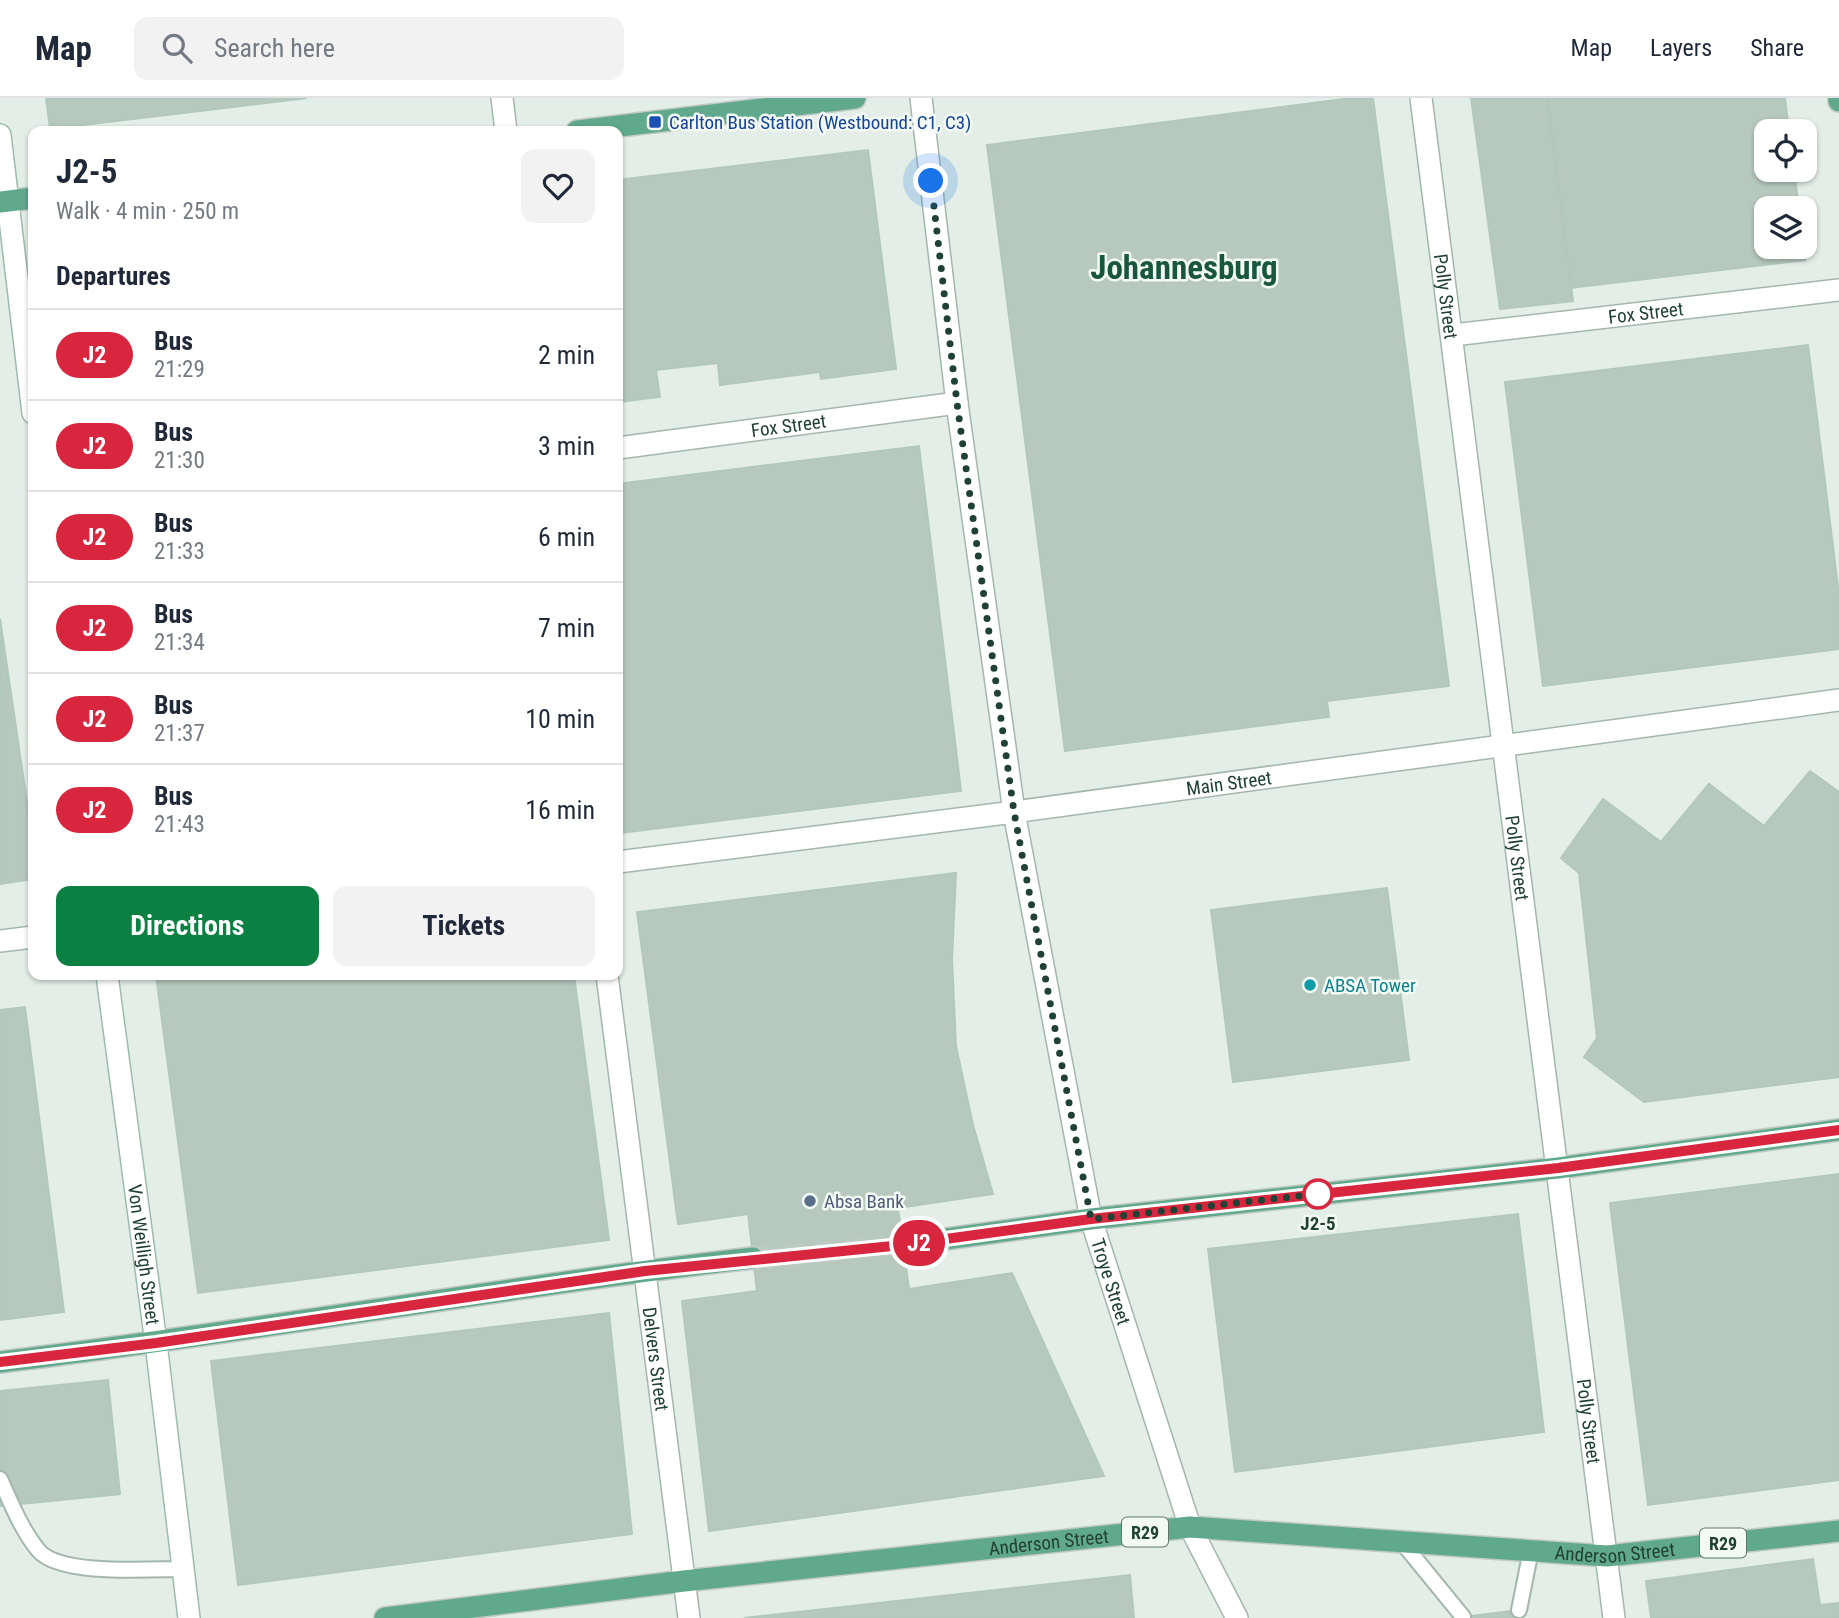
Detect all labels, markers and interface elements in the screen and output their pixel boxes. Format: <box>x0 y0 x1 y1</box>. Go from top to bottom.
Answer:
search box <box>134 17 624 80</box>
text: Map <box>35 29 92 68</box>
icon: search <box>158 29 196 67</box>
text: Search here <box>214 33 335 63</box>
text: Map <box>1571 34 1612 62</box>
text: Layers <box>1650 34 1712 62</box>
text: Share <box>1750 34 1804 62</box>
place label: Carlton Bus Station (Westbound: C1, C3) <box>669 111 971 134</box>
marker: Carlton Bus Station (Westbound: C1, C3) <box>647 114 663 130</box>
map controls <box>1754 119 1817 259</box>
button: locate <box>1754 119 1817 182</box>
button: heart <box>521 149 595 223</box>
text: J2-5 <box>56 152 117 191</box>
your location <box>913 163 948 198</box>
button: layers <box>1754 196 1817 259</box>
text: Walk · 4 min · 250 m <box>56 198 239 225</box>
district label: Johannesburg <box>1090 248 1278 287</box>
street label: Polly Street <box>1429 253 1463 340</box>
text: Departures <box>56 261 171 291</box>
street label: Fox Street <box>1607 297 1685 328</box>
text: Bus <box>154 326 193 356</box>
text: 2 min <box>538 340 595 370</box>
text: J2 <box>83 341 106 369</box>
text: 21:29 <box>154 356 205 383</box>
street label: Fox Street <box>750 409 827 442</box>
text: Bus <box>154 417 193 447</box>
text: 3 min <box>538 431 595 461</box>
text: J2 <box>83 432 106 460</box>
text: 21:30 <box>154 447 205 474</box>
text: Bus <box>154 508 193 538</box>
text: 6 min <box>538 522 595 552</box>
text: J2 <box>83 523 106 551</box>
text: 21:33 <box>154 538 205 565</box>
text: Bus <box>154 599 193 629</box>
text: 7 min <box>538 613 595 643</box>
text: J2 <box>83 614 106 642</box>
text: 21:34 <box>154 629 205 656</box>
text: Bus <box>154 690 193 720</box>
text: 10 min <box>525 704 595 734</box>
text: J2 <box>83 705 106 733</box>
text: 21:37 <box>154 720 205 747</box>
street label: Main Street <box>1185 766 1273 800</box>
text: Bus <box>154 781 193 811</box>
text: 16 min <box>525 795 595 825</box>
text: J2 <box>83 796 106 824</box>
text: 21:43 <box>154 811 205 838</box>
street label: Polly Street <box>1501 814 1534 902</box>
button: Directions <box>56 886 319 966</box>
button: Tickets <box>333 886 595 966</box>
place label: ABSA Tower <box>1324 974 1416 997</box>
marker: ABSA Tower <box>1302 977 1318 993</box>
marker: J2-5 <box>1303 1179 1333 1209</box>
street label: Von Weilligh Street <box>123 1183 165 1326</box>
place label: Absa Bank <box>824 1190 904 1213</box>
marker: Absa Bank <box>802 1193 818 1209</box>
place label: J2-5 <box>1300 1212 1336 1235</box>
line badge: J2 <box>888 1220 950 1266</box>
text: J2 <box>907 1229 931 1257</box>
street label: Troye Street <box>1086 1235 1136 1328</box>
street label: Delvers Street <box>638 1306 674 1412</box>
street label: Polly Street <box>1572 1377 1606 1465</box>
road number: R29 <box>1122 1518 1168 1546</box>
street label: Anderson Street <box>987 1524 1110 1560</box>
road number: R29 <box>1700 1528 1746 1558</box>
street label: Anderson Street <box>1554 1537 1676 1568</box>

